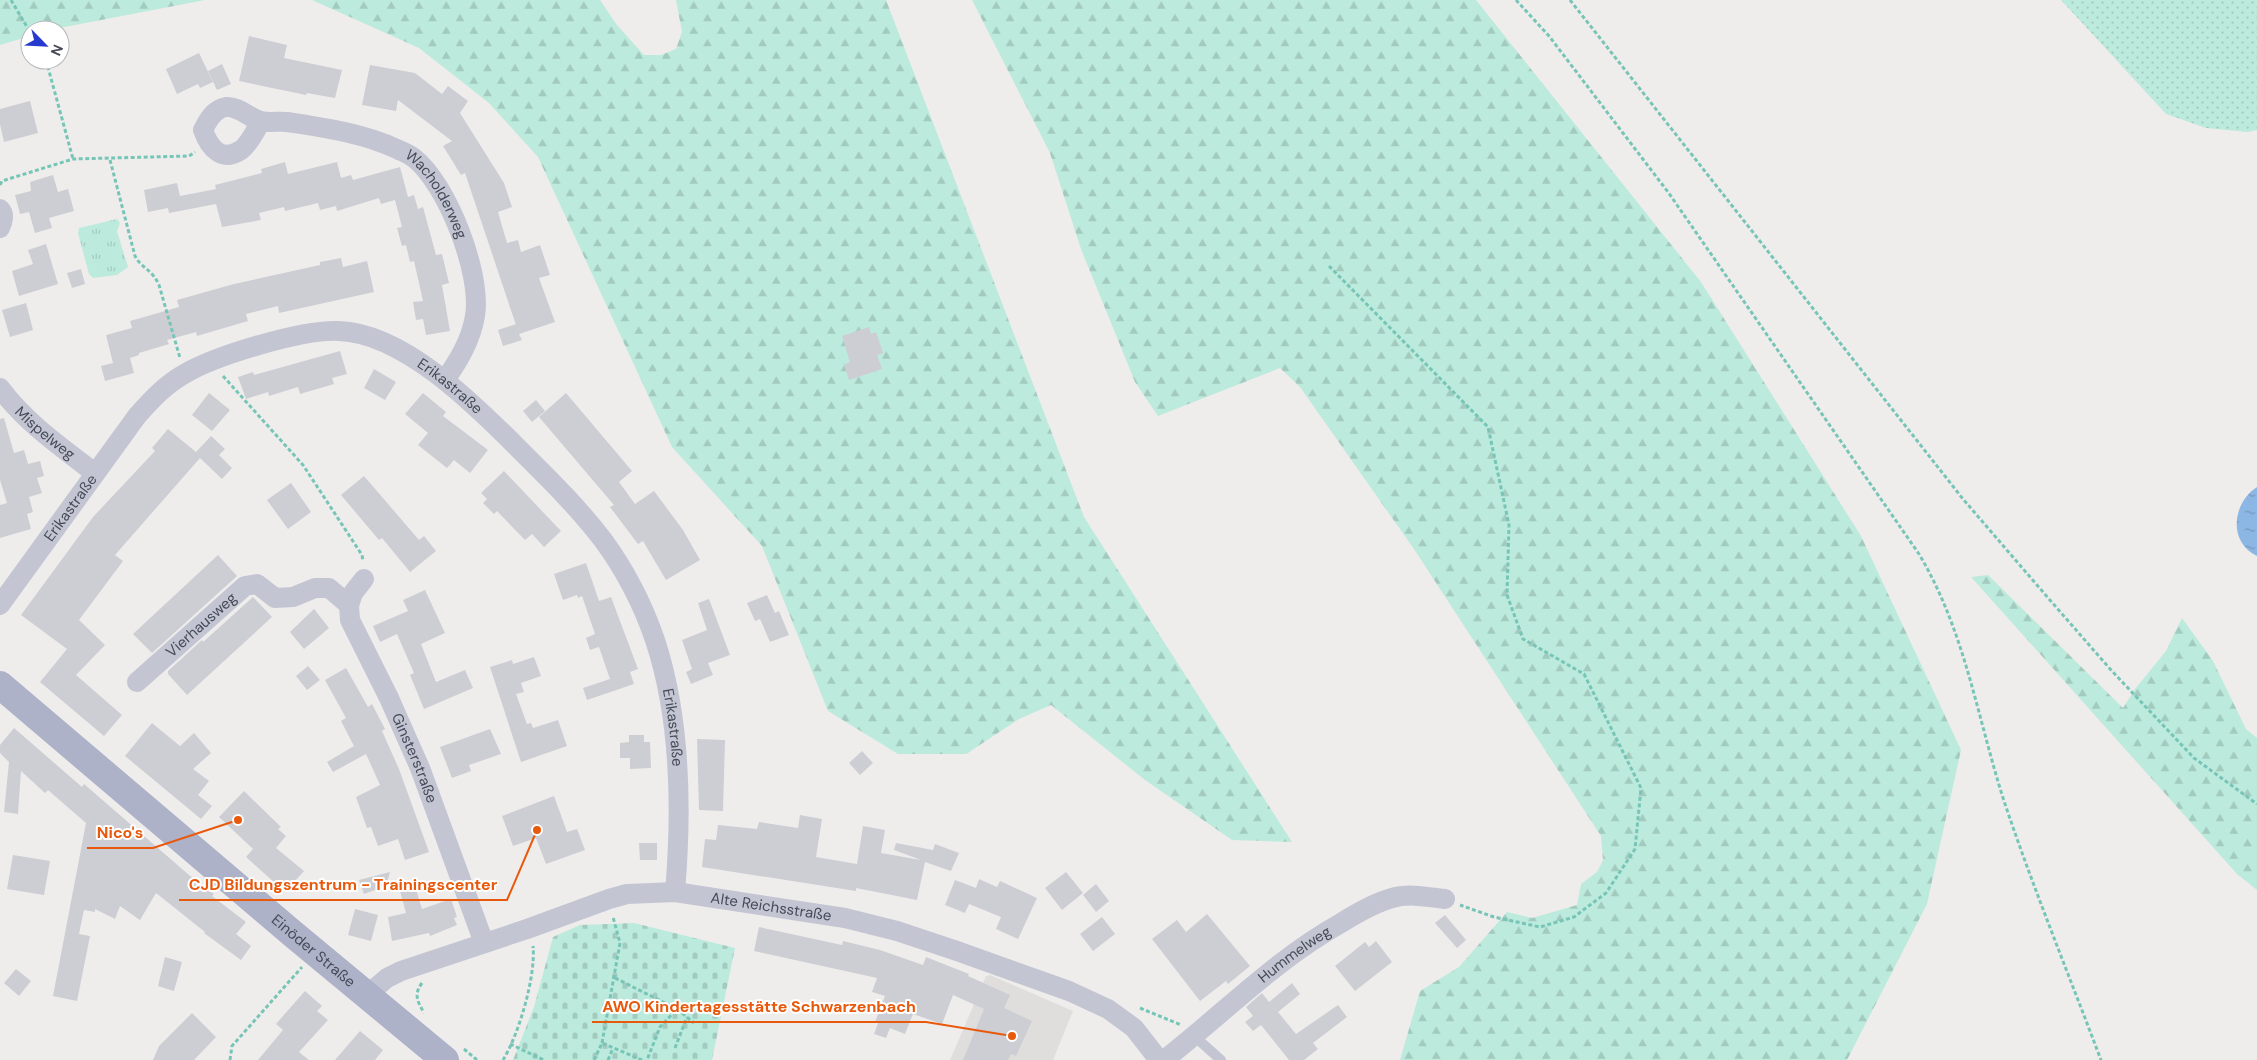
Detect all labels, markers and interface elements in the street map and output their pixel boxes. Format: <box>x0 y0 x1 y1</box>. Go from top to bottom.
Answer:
north arrow <box>20 20 70 70</box>
text: N <box>47 42 67 59</box>
street label: Wacholderweg <box>401 145 472 242</box>
street label: Erikastraße <box>414 354 487 419</box>
street label: Mispelweg <box>11 402 79 464</box>
street label: Erikastraße <box>39 470 102 545</box>
street label: Vierhausweg <box>162 588 241 662</box>
street label: Erikastraße <box>658 687 687 767</box>
street label: Ginsterstraße <box>387 710 442 806</box>
callout: Nico's <box>87 817 153 848</box>
text: Nico's <box>97 822 143 843</box>
callout: CJD Bildungszentrum - Trainingscenter <box>179 869 507 900</box>
text: CJD Bildungszentrum - Trainingscenter <box>189 874 498 895</box>
street label: Alte Reichsstraße <box>709 888 833 926</box>
street label: Einöder Straße <box>267 910 360 992</box>
street label: Hummelweg <box>1254 921 1335 987</box>
callout: AWO Kindertagesstätte Schwarzenbach <box>592 991 926 1022</box>
text: AWO Kindertagesstätte Schwarzenbach <box>602 996 916 1017</box>

